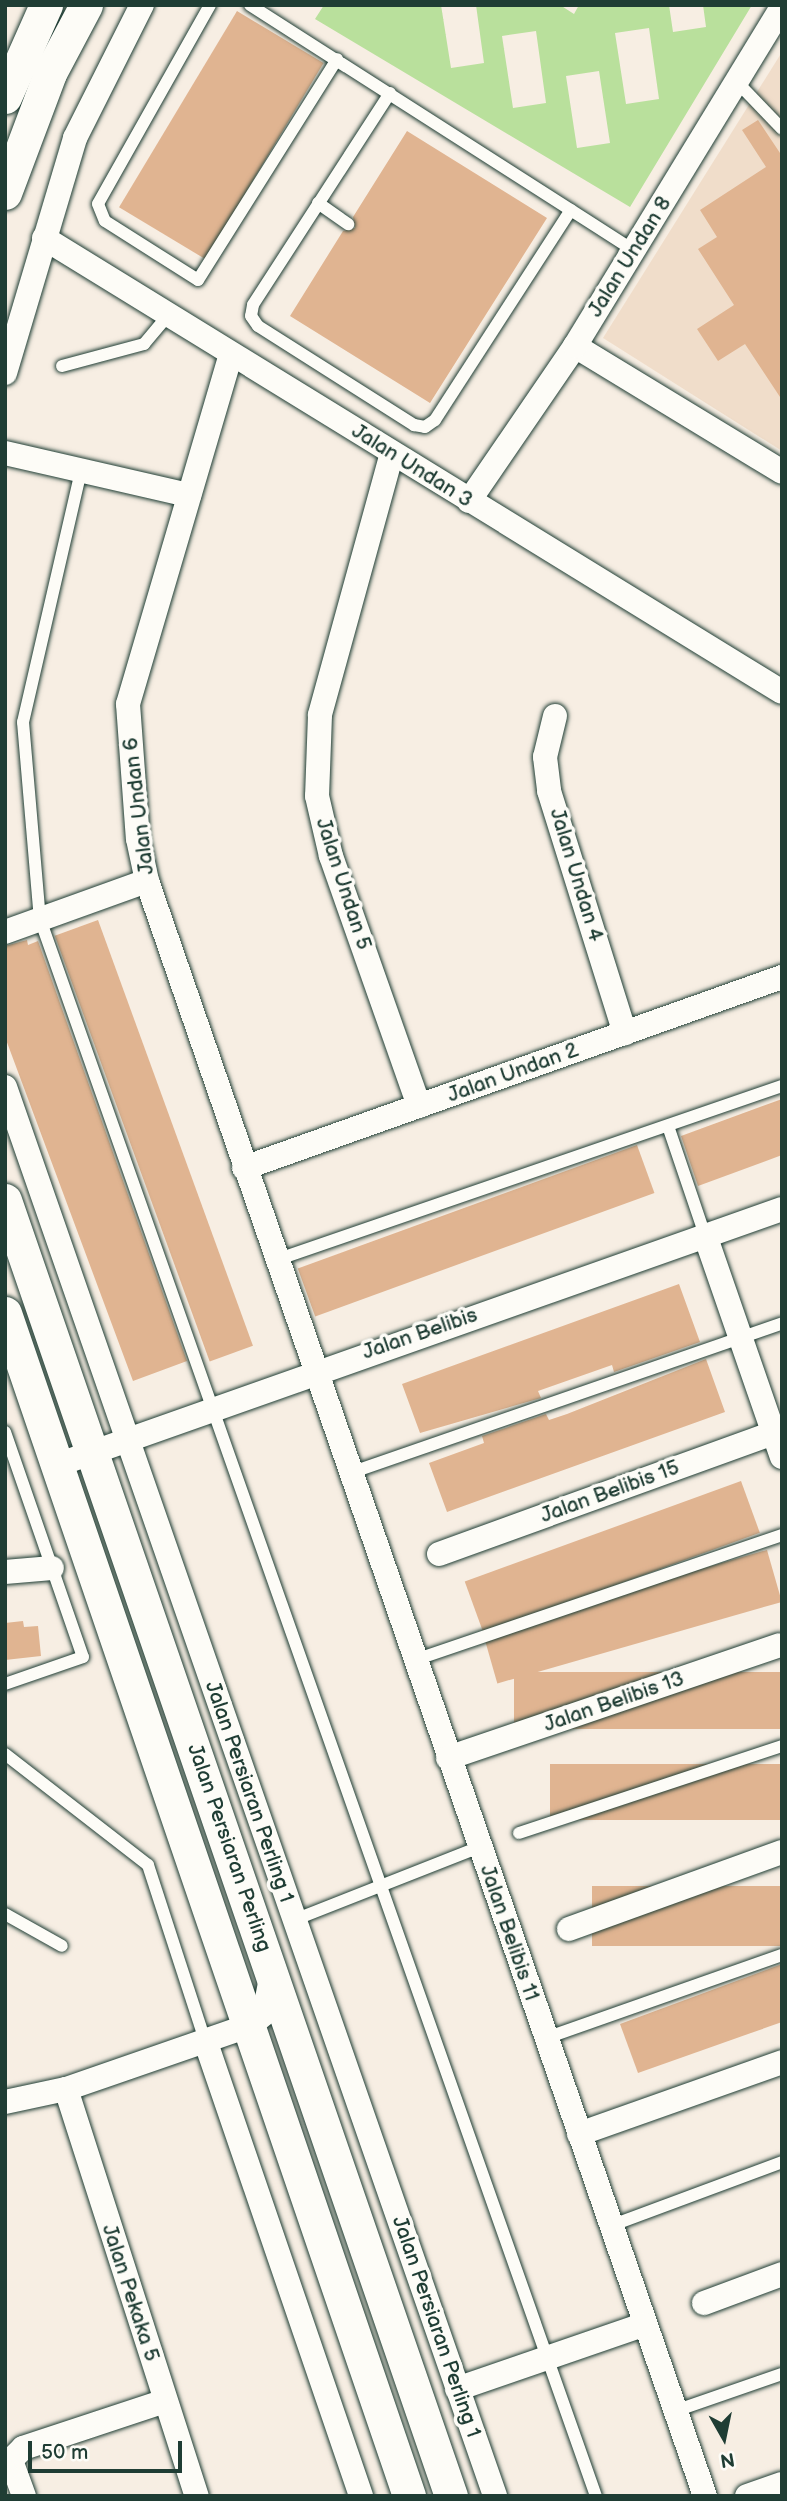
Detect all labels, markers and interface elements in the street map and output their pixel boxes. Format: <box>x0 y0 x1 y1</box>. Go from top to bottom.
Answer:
street label: Jalan Undan 8 <box>583 192 677 322</box>
street label: Jalan Undan 3 <box>347 419 477 513</box>
street label: Jalan Undan 6 <box>118 736 160 876</box>
street label: Jalan Undan 4 <box>544 805 608 945</box>
street label: Jalan Undan 5 <box>310 815 376 953</box>
street label: Jalan Undan 2 <box>444 1038 582 1108</box>
street label: Jalan Belibis <box>359 1303 481 1365</box>
street label: Jalan Belibis 15 <box>537 1455 683 1529</box>
street label: Jalan Belibis 13 <box>541 1666 687 1738</box>
street label: Jalan Persiaran Perling 1 <box>199 1678 299 1906</box>
street label: Jalan Persiaran Perling <box>182 1741 276 1955</box>
street label: Jalan Belibis 11 <box>474 1862 544 2004</box>
street label: Jalan Persiaran Perling 1 <box>386 2213 486 2441</box>
street label: Jalan Pekaka 5 <box>96 2221 164 2365</box>
north arrow <box>689 2403 759 2473</box>
scale bar <box>32 2428 186 2472</box>
text: 50 m <box>41 2440 88 2465</box>
text: N <box>719 2447 736 2472</box>

